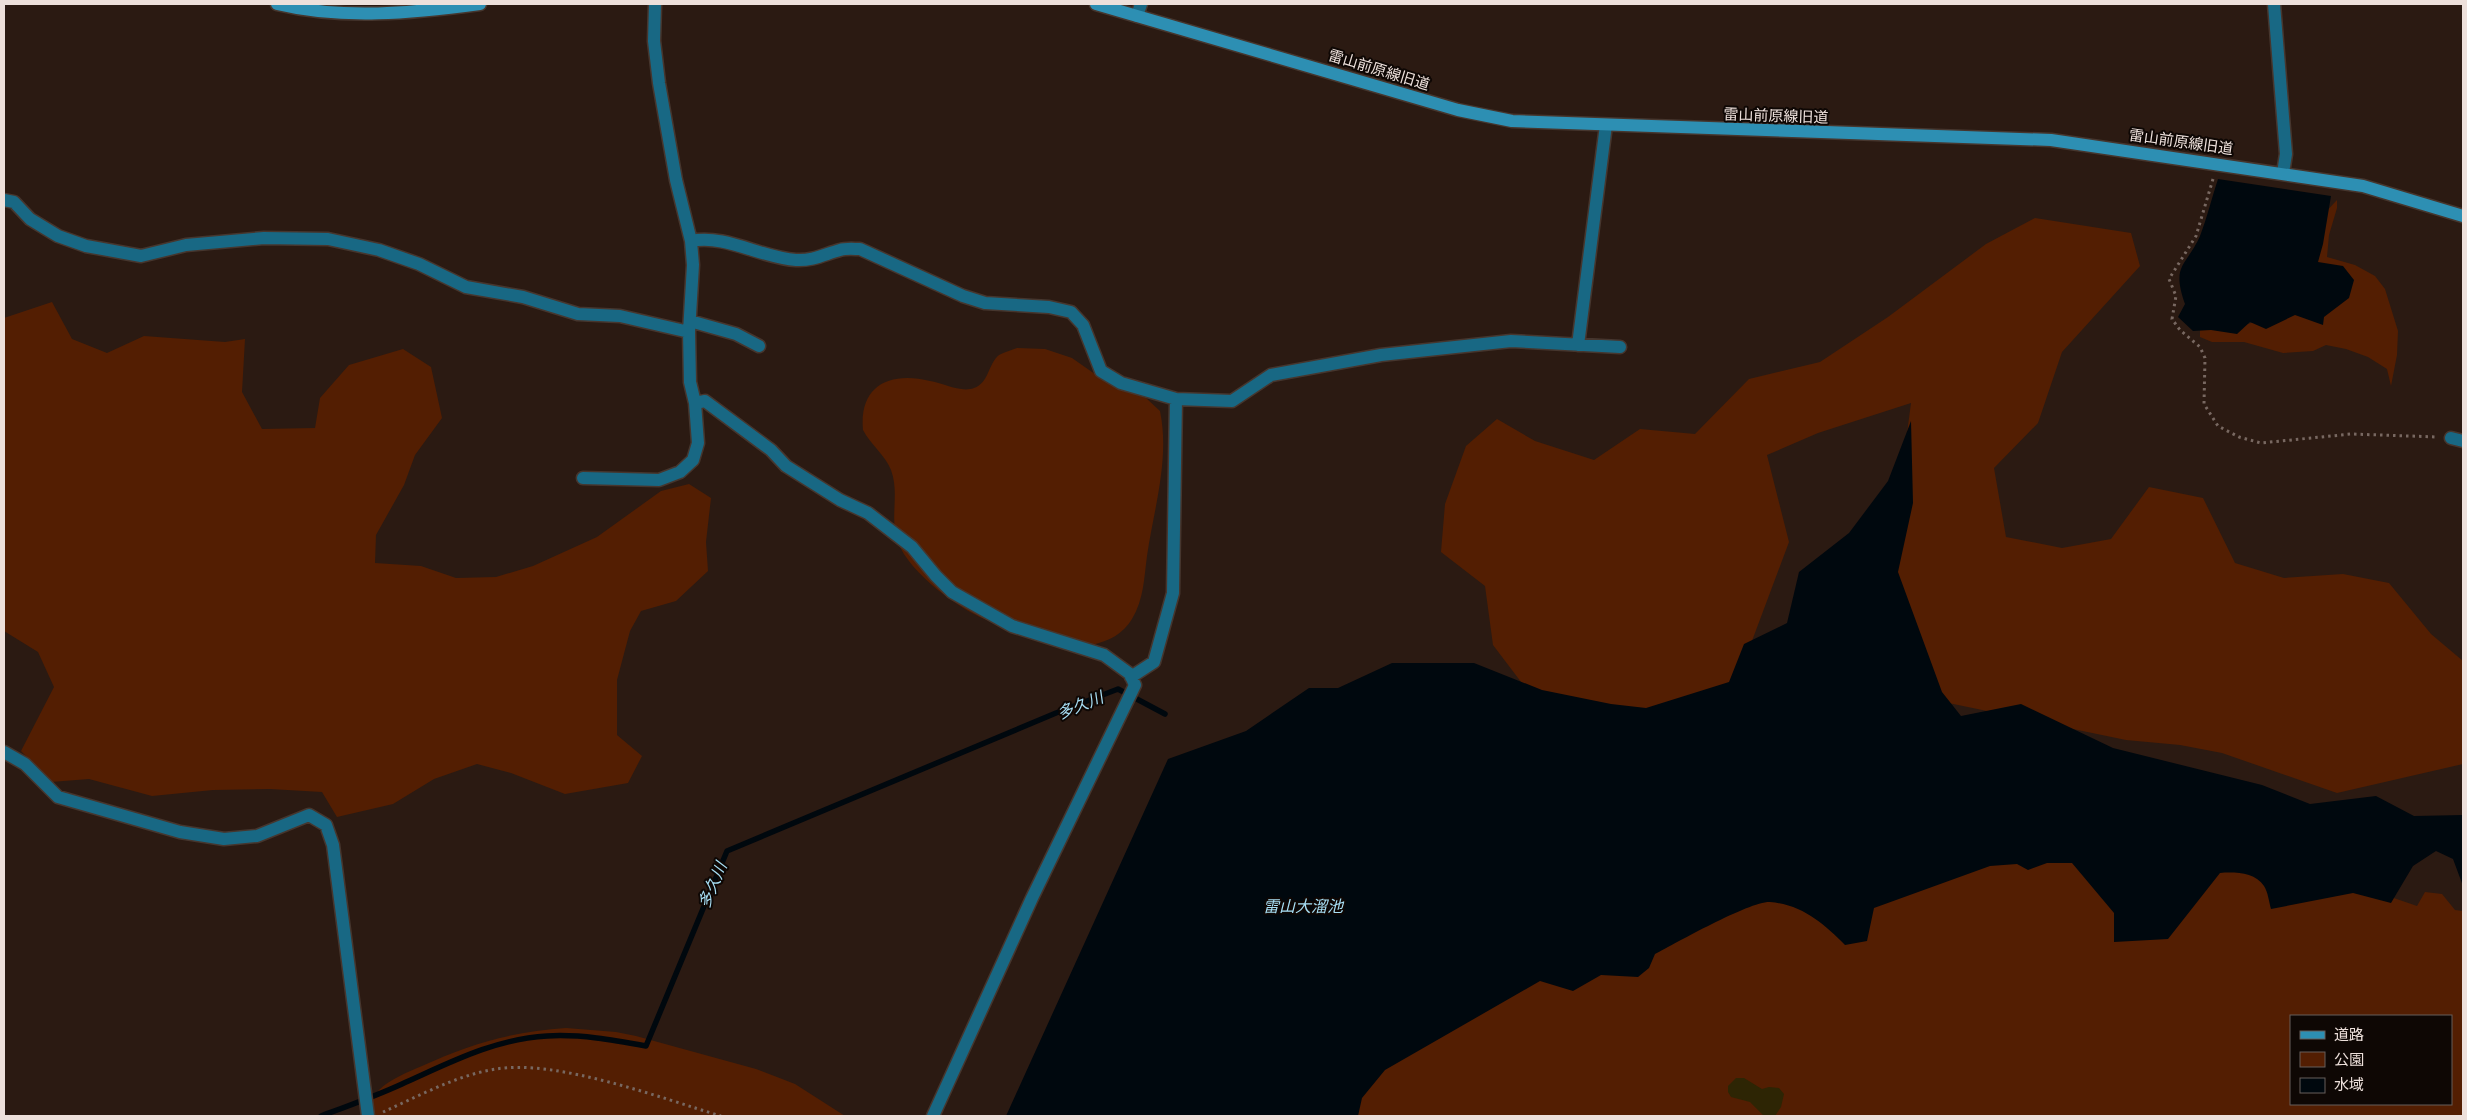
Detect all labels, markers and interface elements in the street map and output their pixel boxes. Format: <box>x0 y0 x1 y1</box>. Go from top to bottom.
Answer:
street label: 雷山前原線旧道 <box>1326 44 1432 94</box>
street label: 雷山前原線旧道 <box>1723 103 1829 127</box>
street label: 雷山前原線旧道 <box>2128 124 2235 158</box>
water label: 多久川 <box>1054 685 1108 724</box>
water label: 多久川 <box>692 857 732 911</box>
water label: 雷山大溜池 <box>1263 895 1345 917</box>
legend <box>2290 1015 2452 1105</box>
text: 道路 <box>2334 1024 2364 1044</box>
text: 公園 <box>2334 1049 2364 1069</box>
text: 水域 <box>2334 1074 2364 1094</box>

